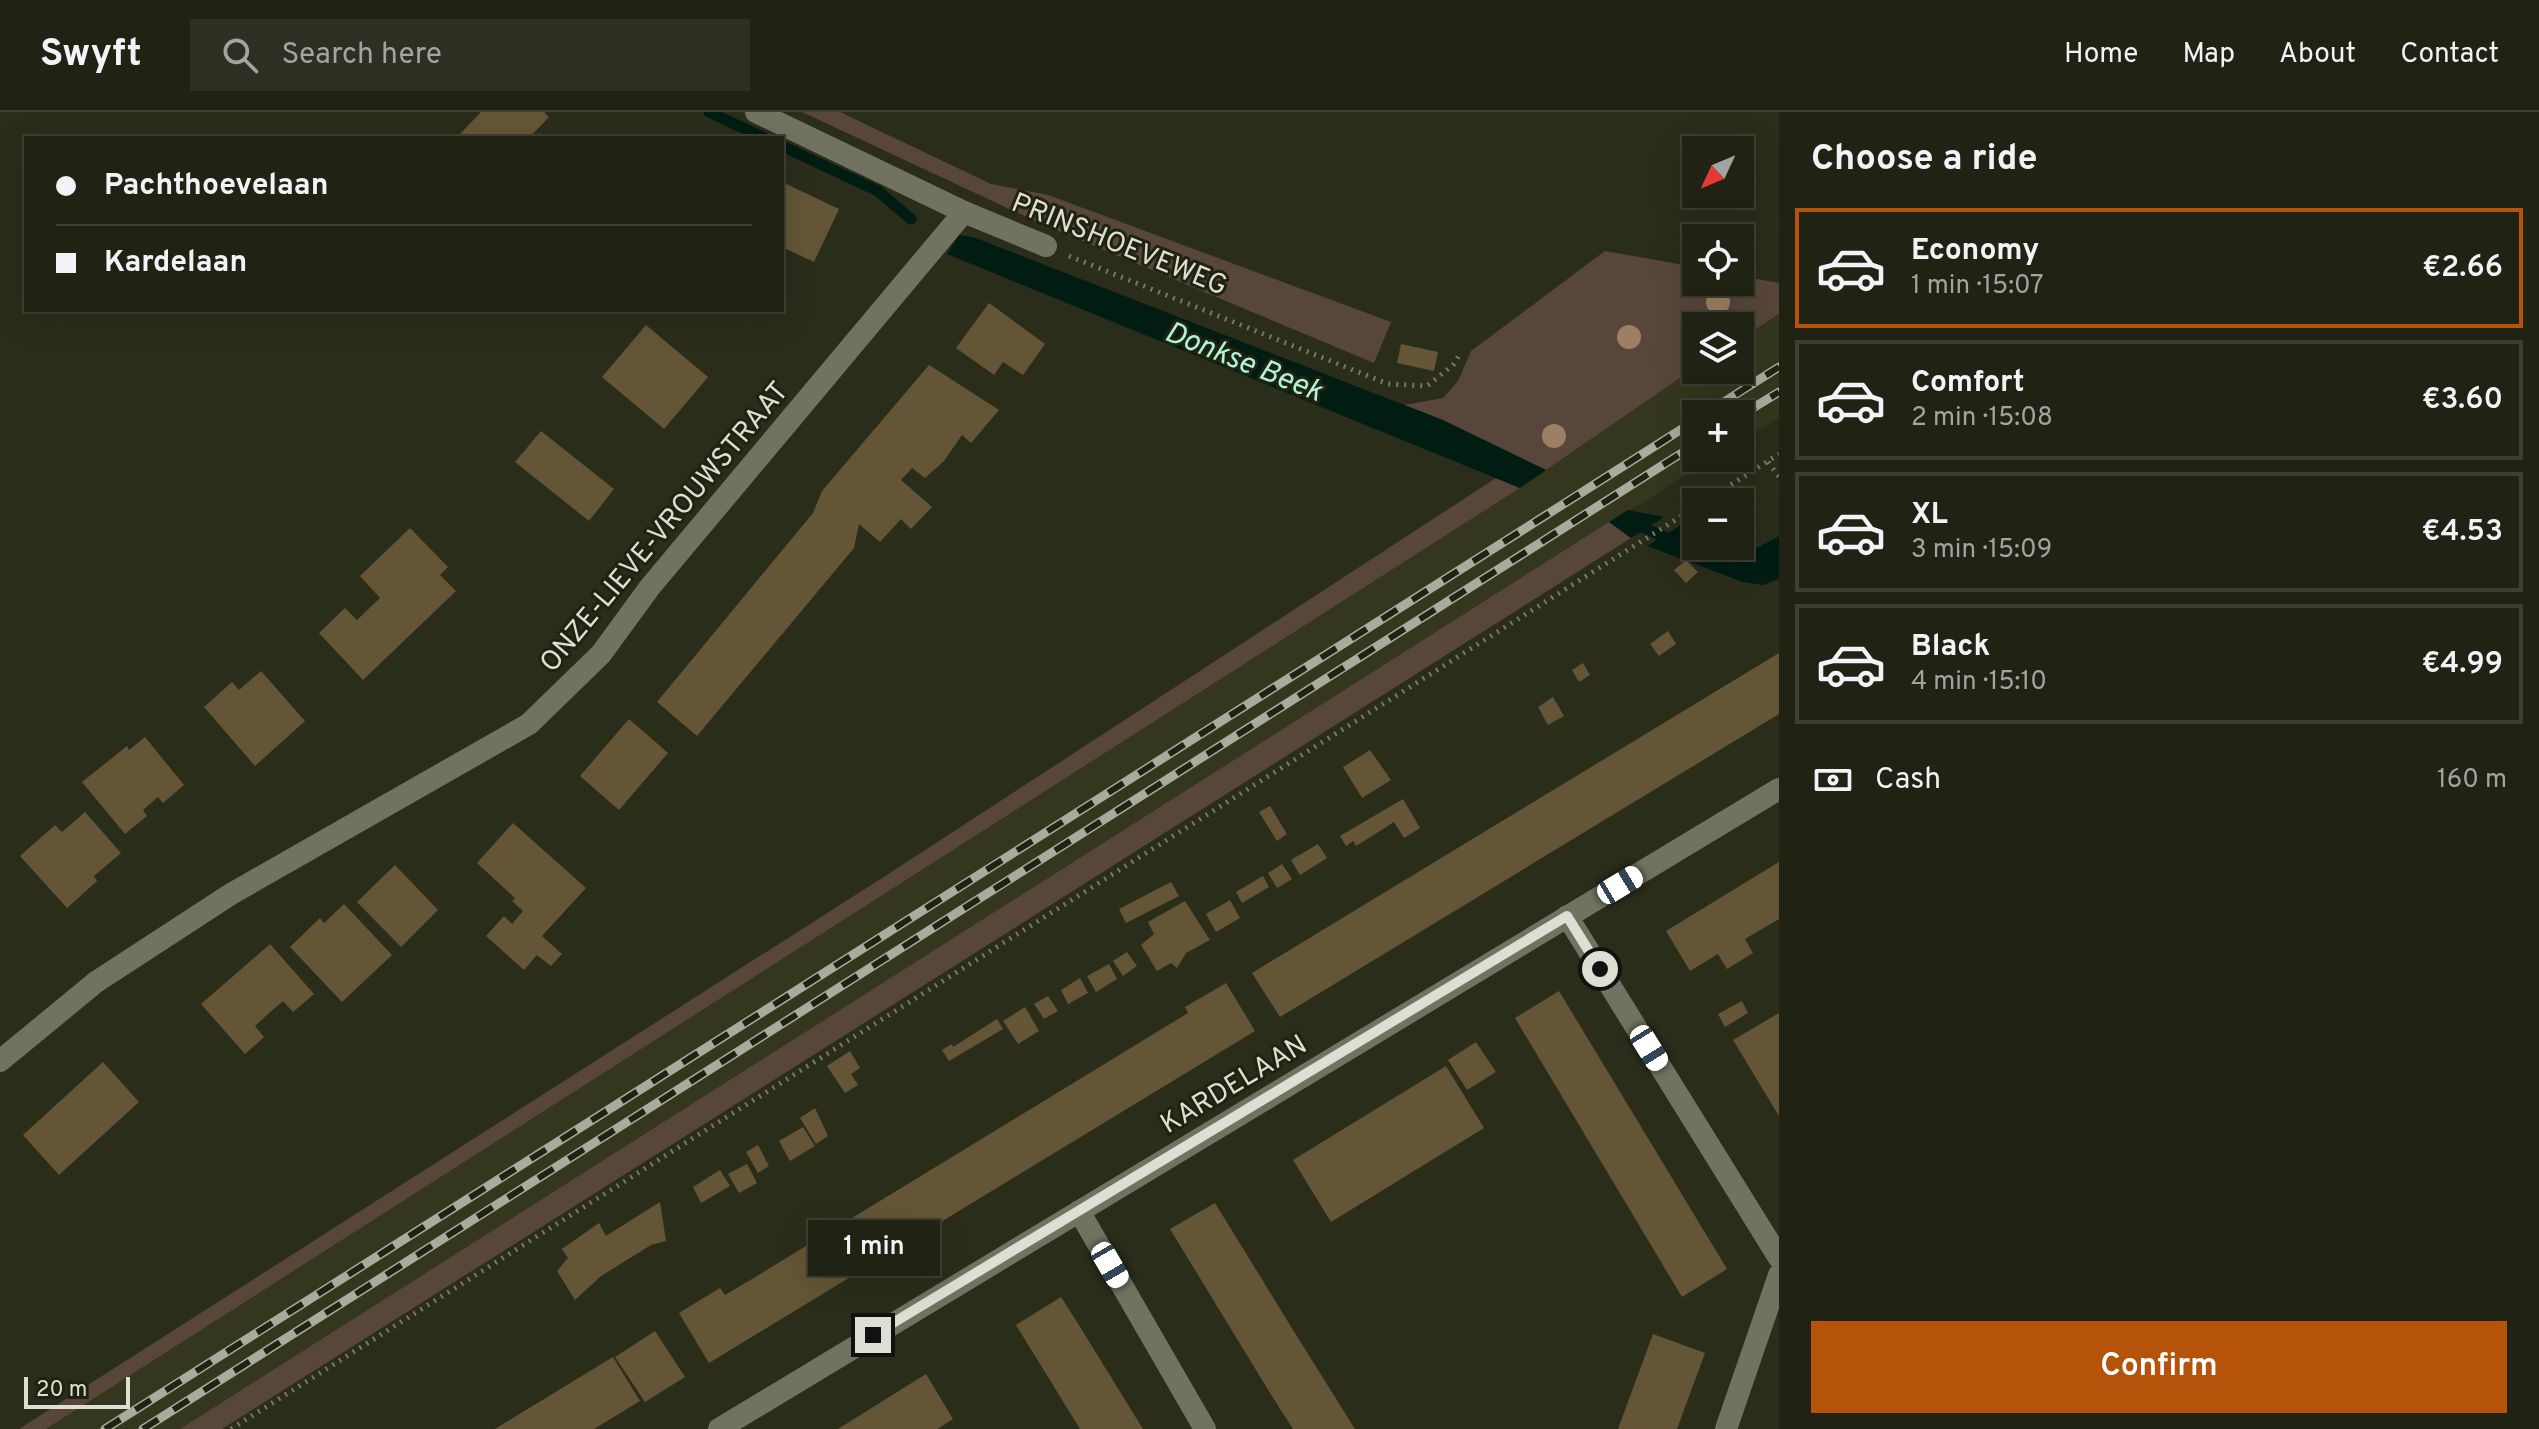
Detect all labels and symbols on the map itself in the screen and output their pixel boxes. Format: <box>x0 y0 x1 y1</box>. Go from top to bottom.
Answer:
north arrow <box>1682 136 1754 208</box>
street label: PRINSHOEVEWEG <box>1006 186 1232 305</box>
water label: Donkse Beek <box>1159 315 1328 412</box>
street label: ONZE-LIEVE-VROUWSTRAAT <box>533 375 798 681</box>
car <box>1593 862 1647 908</box>
route start <box>1582 951 1618 987</box>
car <box>1626 1021 1672 1075</box>
street label: KARDELAAN <box>1155 1028 1314 1143</box>
callout: 1 min <box>807 1219 939 1275</box>
car <box>1088 1238 1132 1292</box>
route end <box>855 1317 891 1353</box>
scale bar <box>24 1373 130 1409</box>

